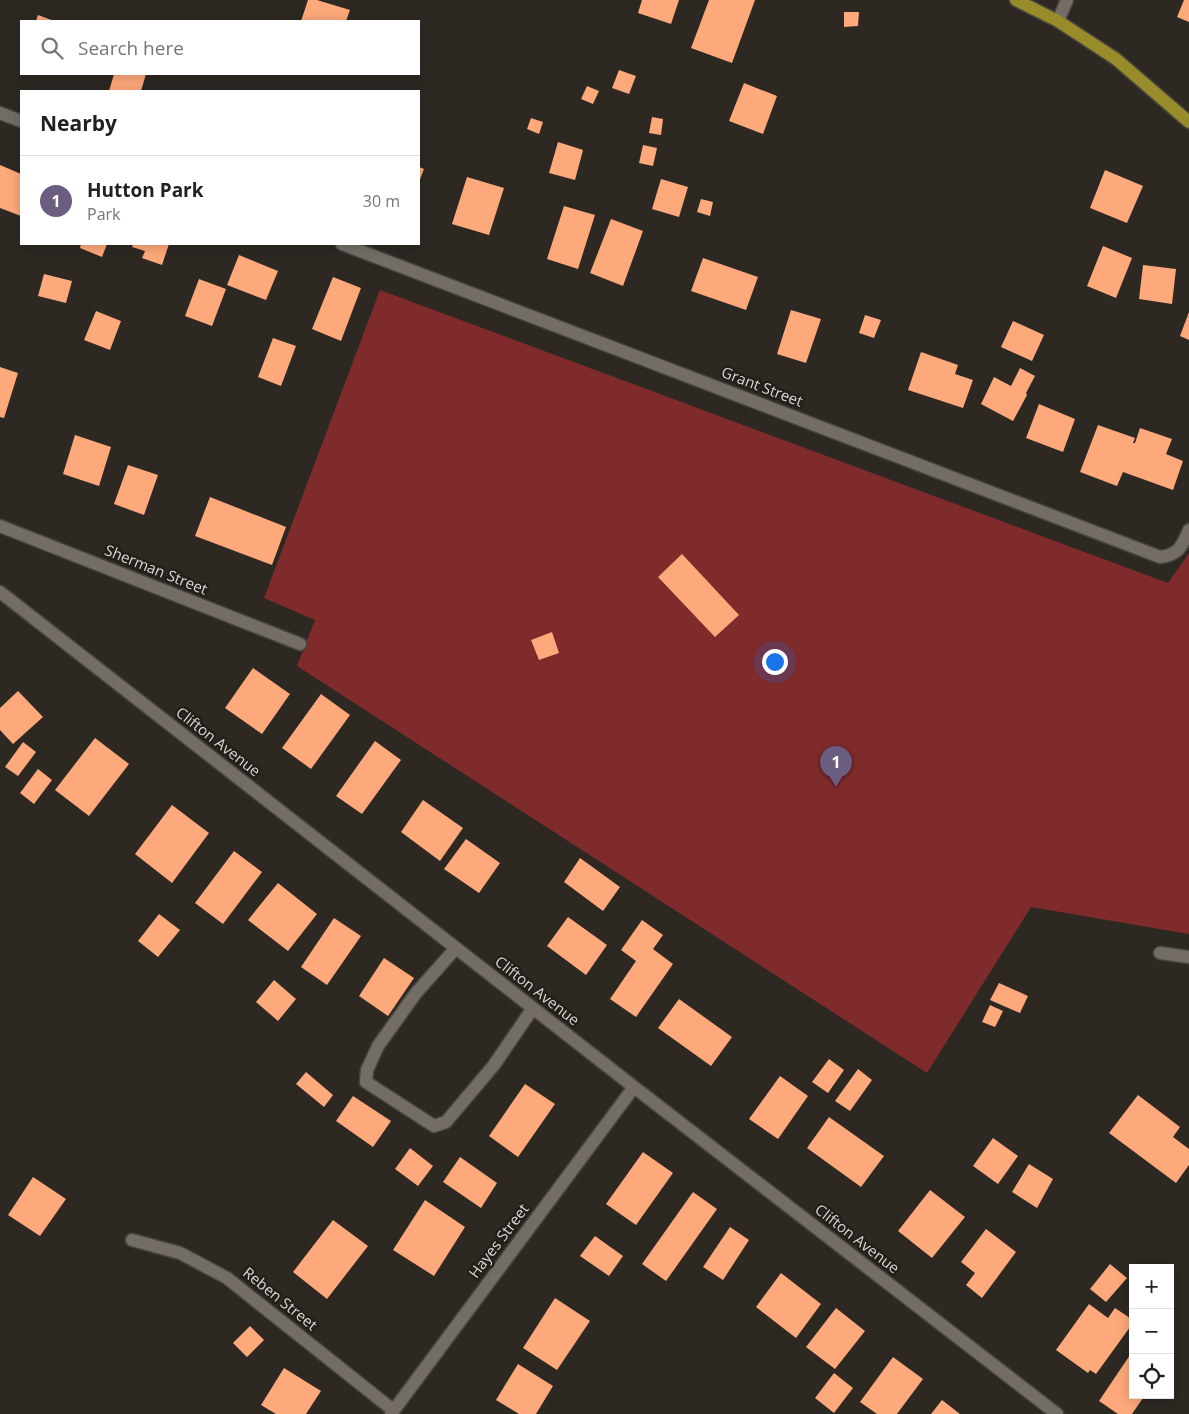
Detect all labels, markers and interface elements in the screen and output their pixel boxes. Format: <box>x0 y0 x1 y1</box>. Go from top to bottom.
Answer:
search box <box>20 20 420 75</box>
icon: search <box>38 34 66 62</box>
text: Search here <box>78 35 184 61</box>
text: Nearby <box>40 109 117 137</box>
text: Hutton Park <box>87 177 204 203</box>
text: 1 <box>51 190 61 212</box>
text: 30 m <box>363 190 400 212</box>
text: Park <box>87 203 120 225</box>
street label: Grant Street <box>719 361 806 411</box>
street label: Sherman Street <box>102 539 211 599</box>
your location <box>762 649 788 675</box>
street label: Clifton Avenue <box>172 702 265 780</box>
pin: 1 <box>820 746 852 787</box>
street label: Clifton Avenue <box>491 951 584 1029</box>
street label: Hayes Street <box>464 1199 533 1282</box>
street label: Clifton Avenue <box>811 1199 904 1277</box>
street label: Reben Street <box>239 1262 322 1334</box>
map controls <box>1129 1264 1174 1399</box>
button: + <box>1129 1264 1174 1309</box>
button: − <box>1129 1309 1174 1354</box>
button: locate <box>1129 1354 1174 1399</box>

